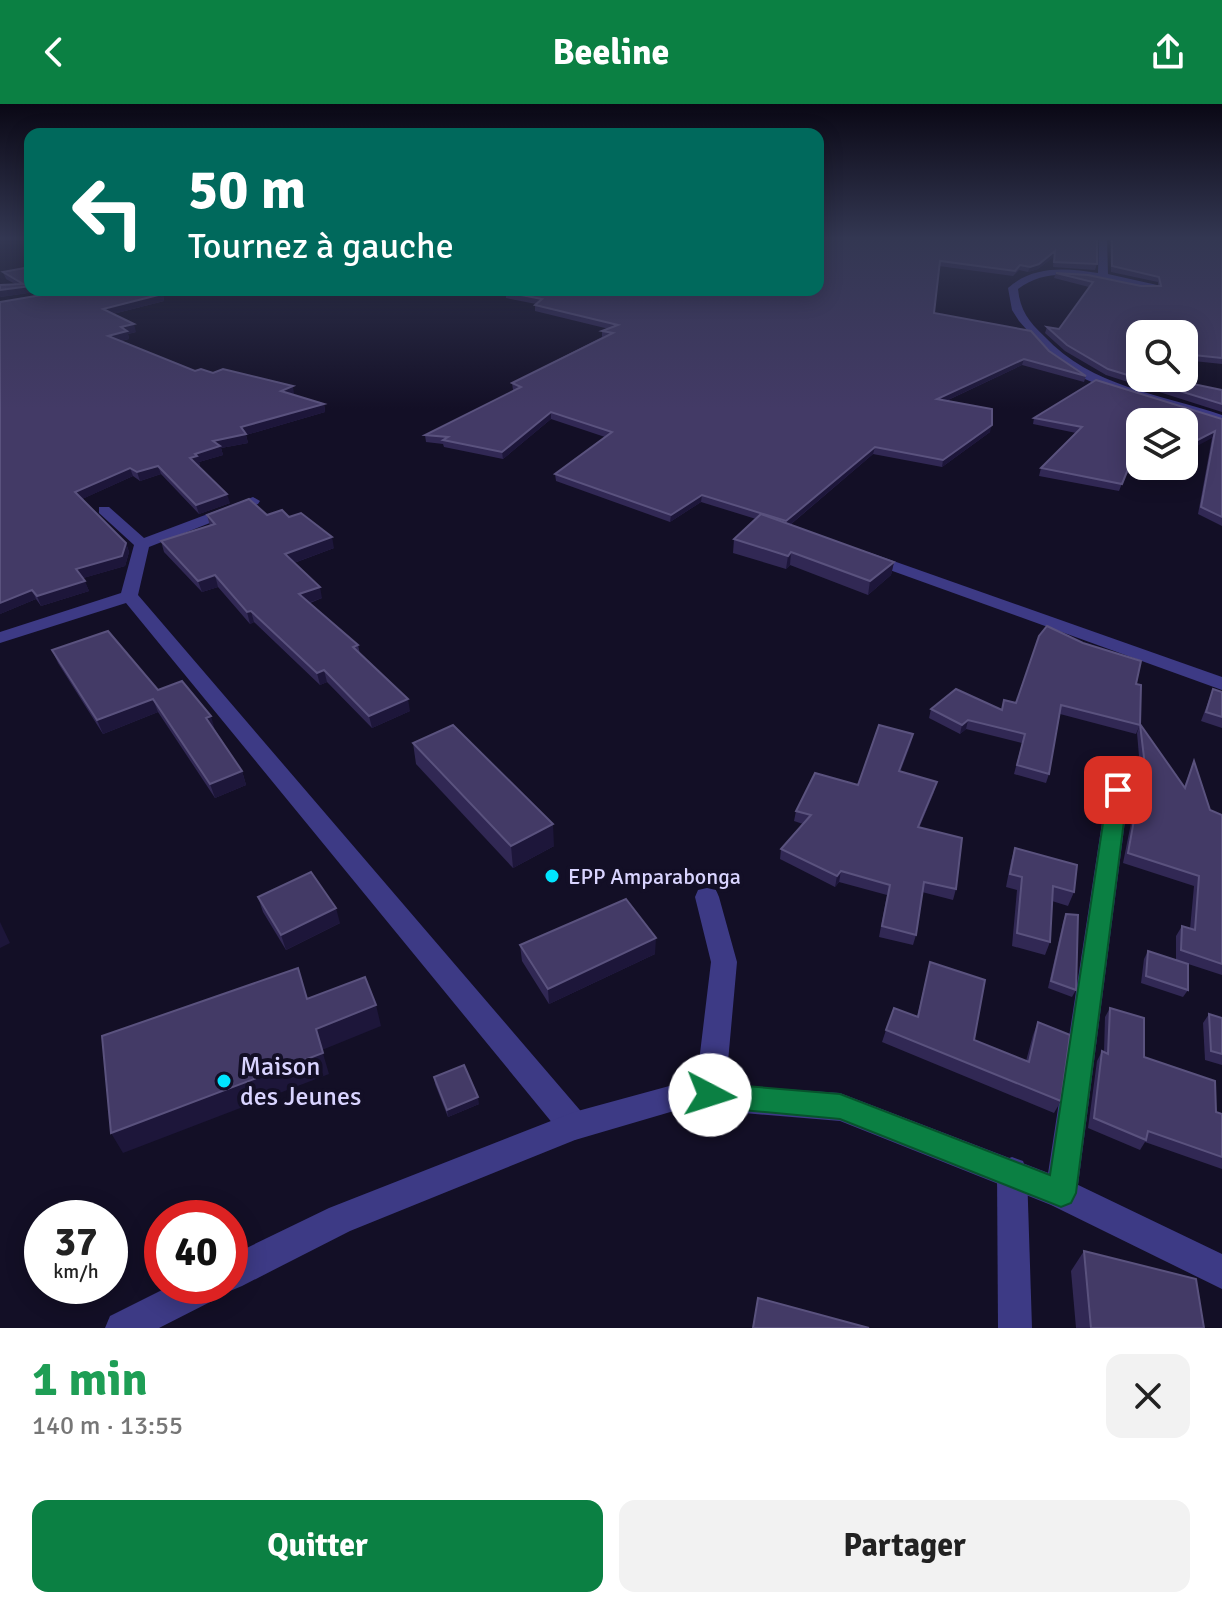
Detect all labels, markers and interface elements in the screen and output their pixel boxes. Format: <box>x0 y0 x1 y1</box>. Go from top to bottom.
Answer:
icon: back <box>32 30 76 74</box>
text: Beeline <box>553 30 669 75</box>
icon: share <box>1146 30 1190 74</box>
text: 50 m <box>188 155 306 224</box>
icon: left <box>56 160 160 264</box>
text: Tournez à gauche <box>188 224 454 269</box>
map controls <box>1126 320 1198 480</box>
button: search <box>1126 320 1198 392</box>
button: layers <box>1126 408 1198 480</box>
pin <box>1084 756 1152 824</box>
icon: arrive <box>1096 768 1140 812</box>
place label: EPP Amparabonga <box>568 863 741 890</box>
marker: EPP Amparabonga <box>543 867 561 885</box>
place label: Maison des Jeunes <box>240 1051 361 1113</box>
position arrow <box>668 1053 752 1137</box>
marker: Maison des Jeunes <box>215 1072 233 1090</box>
speed limit sign: 40 <box>144 1200 248 1304</box>
text: 37 <box>54 1217 98 1267</box>
text: km/h <box>53 1259 99 1284</box>
text: 1 min <box>32 1350 148 1409</box>
button: close <box>1106 1354 1190 1438</box>
text: 140 m · 13:55 <box>32 1410 183 1442</box>
button: Quitter <box>32 1500 603 1592</box>
button: Partager <box>619 1500 1190 1592</box>

